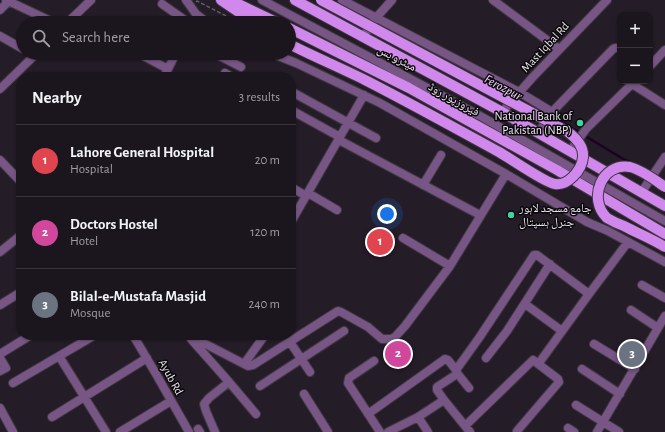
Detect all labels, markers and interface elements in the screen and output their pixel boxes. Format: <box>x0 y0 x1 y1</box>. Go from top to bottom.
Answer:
map controls <box>617 12 653 84</box>
button: + <box>617 12 653 48</box>
search box <box>16 16 296 60</box>
street label: Mast Iqbal Rd <box>519 20 571 74</box>
icon: search <box>30 27 52 49</box>
text: Search here <box>62 30 130 45</box>
street label: میٹرو بس <box>375 43 418 74</box>
button: − <box>617 48 653 84</box>
water label: Ferozpur <box>482 73 525 104</box>
street label: فیروزپور روڈ <box>426 80 481 119</box>
text: Nearby <box>32 89 82 106</box>
text: 3 results <box>239 91 280 104</box>
place label: National Bank of Pakistan (NBP) <box>495 110 573 136</box>
marker: National Bank of Pakistan (NBP) <box>575 118 585 128</box>
text: Lahore General Hospital <box>70 145 214 160</box>
text: 1 <box>43 154 47 167</box>
text: 20 m <box>255 154 280 167</box>
text: Hospital <box>70 163 113 176</box>
place label: جامع مسجد لاہور جنرل ہسپتال <box>518 202 592 229</box>
your location <box>377 204 397 224</box>
marker: جامع مسجد لاہور جنرل ہسپتال <box>506 210 516 220</box>
text: Doctors Hostel <box>70 217 158 232</box>
text: 2 <box>42 226 48 239</box>
text: 120 m <box>250 226 280 239</box>
pin: 1 <box>367 227 393 257</box>
text: Hotel <box>70 235 98 248</box>
text: Bilal-e-Mustafa Masjid <box>70 289 206 304</box>
text: 3 <box>42 298 48 311</box>
text: 240 m <box>248 298 280 311</box>
text: Mosque <box>70 307 110 320</box>
pin: 2 <box>385 339 411 369</box>
pin: 3 <box>619 339 645 369</box>
street label: Ayub Rd <box>156 357 186 397</box>

